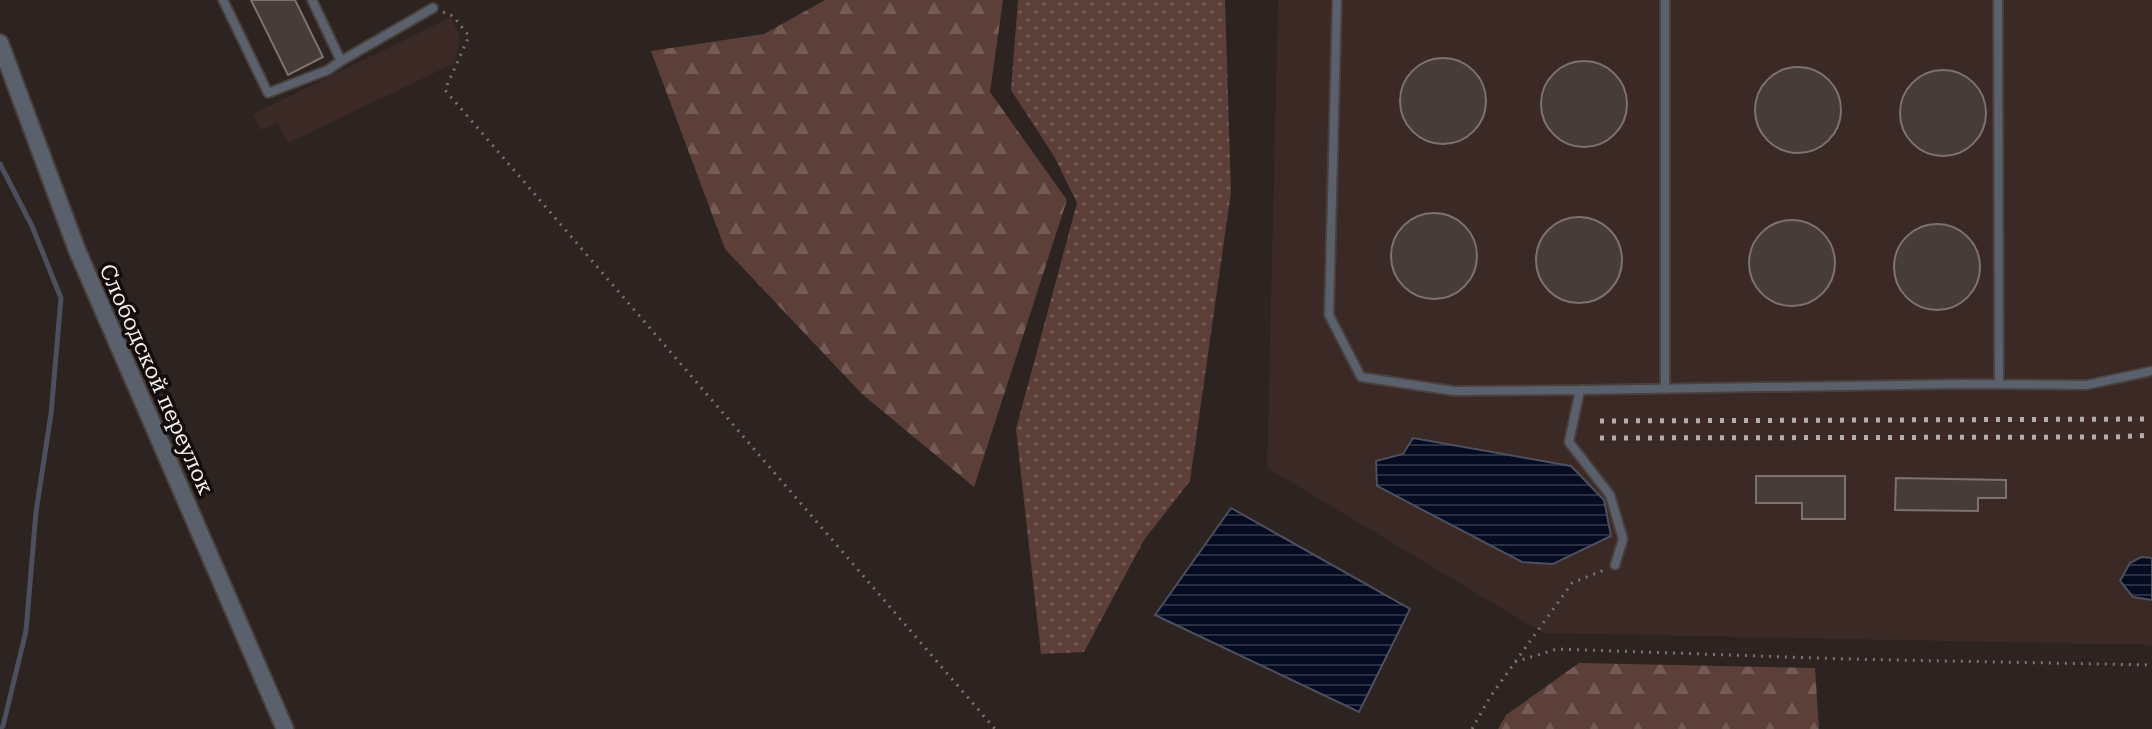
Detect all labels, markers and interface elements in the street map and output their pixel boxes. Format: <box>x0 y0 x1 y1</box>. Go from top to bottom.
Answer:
street label: Слободской переулок <box>94 260 219 498</box>

